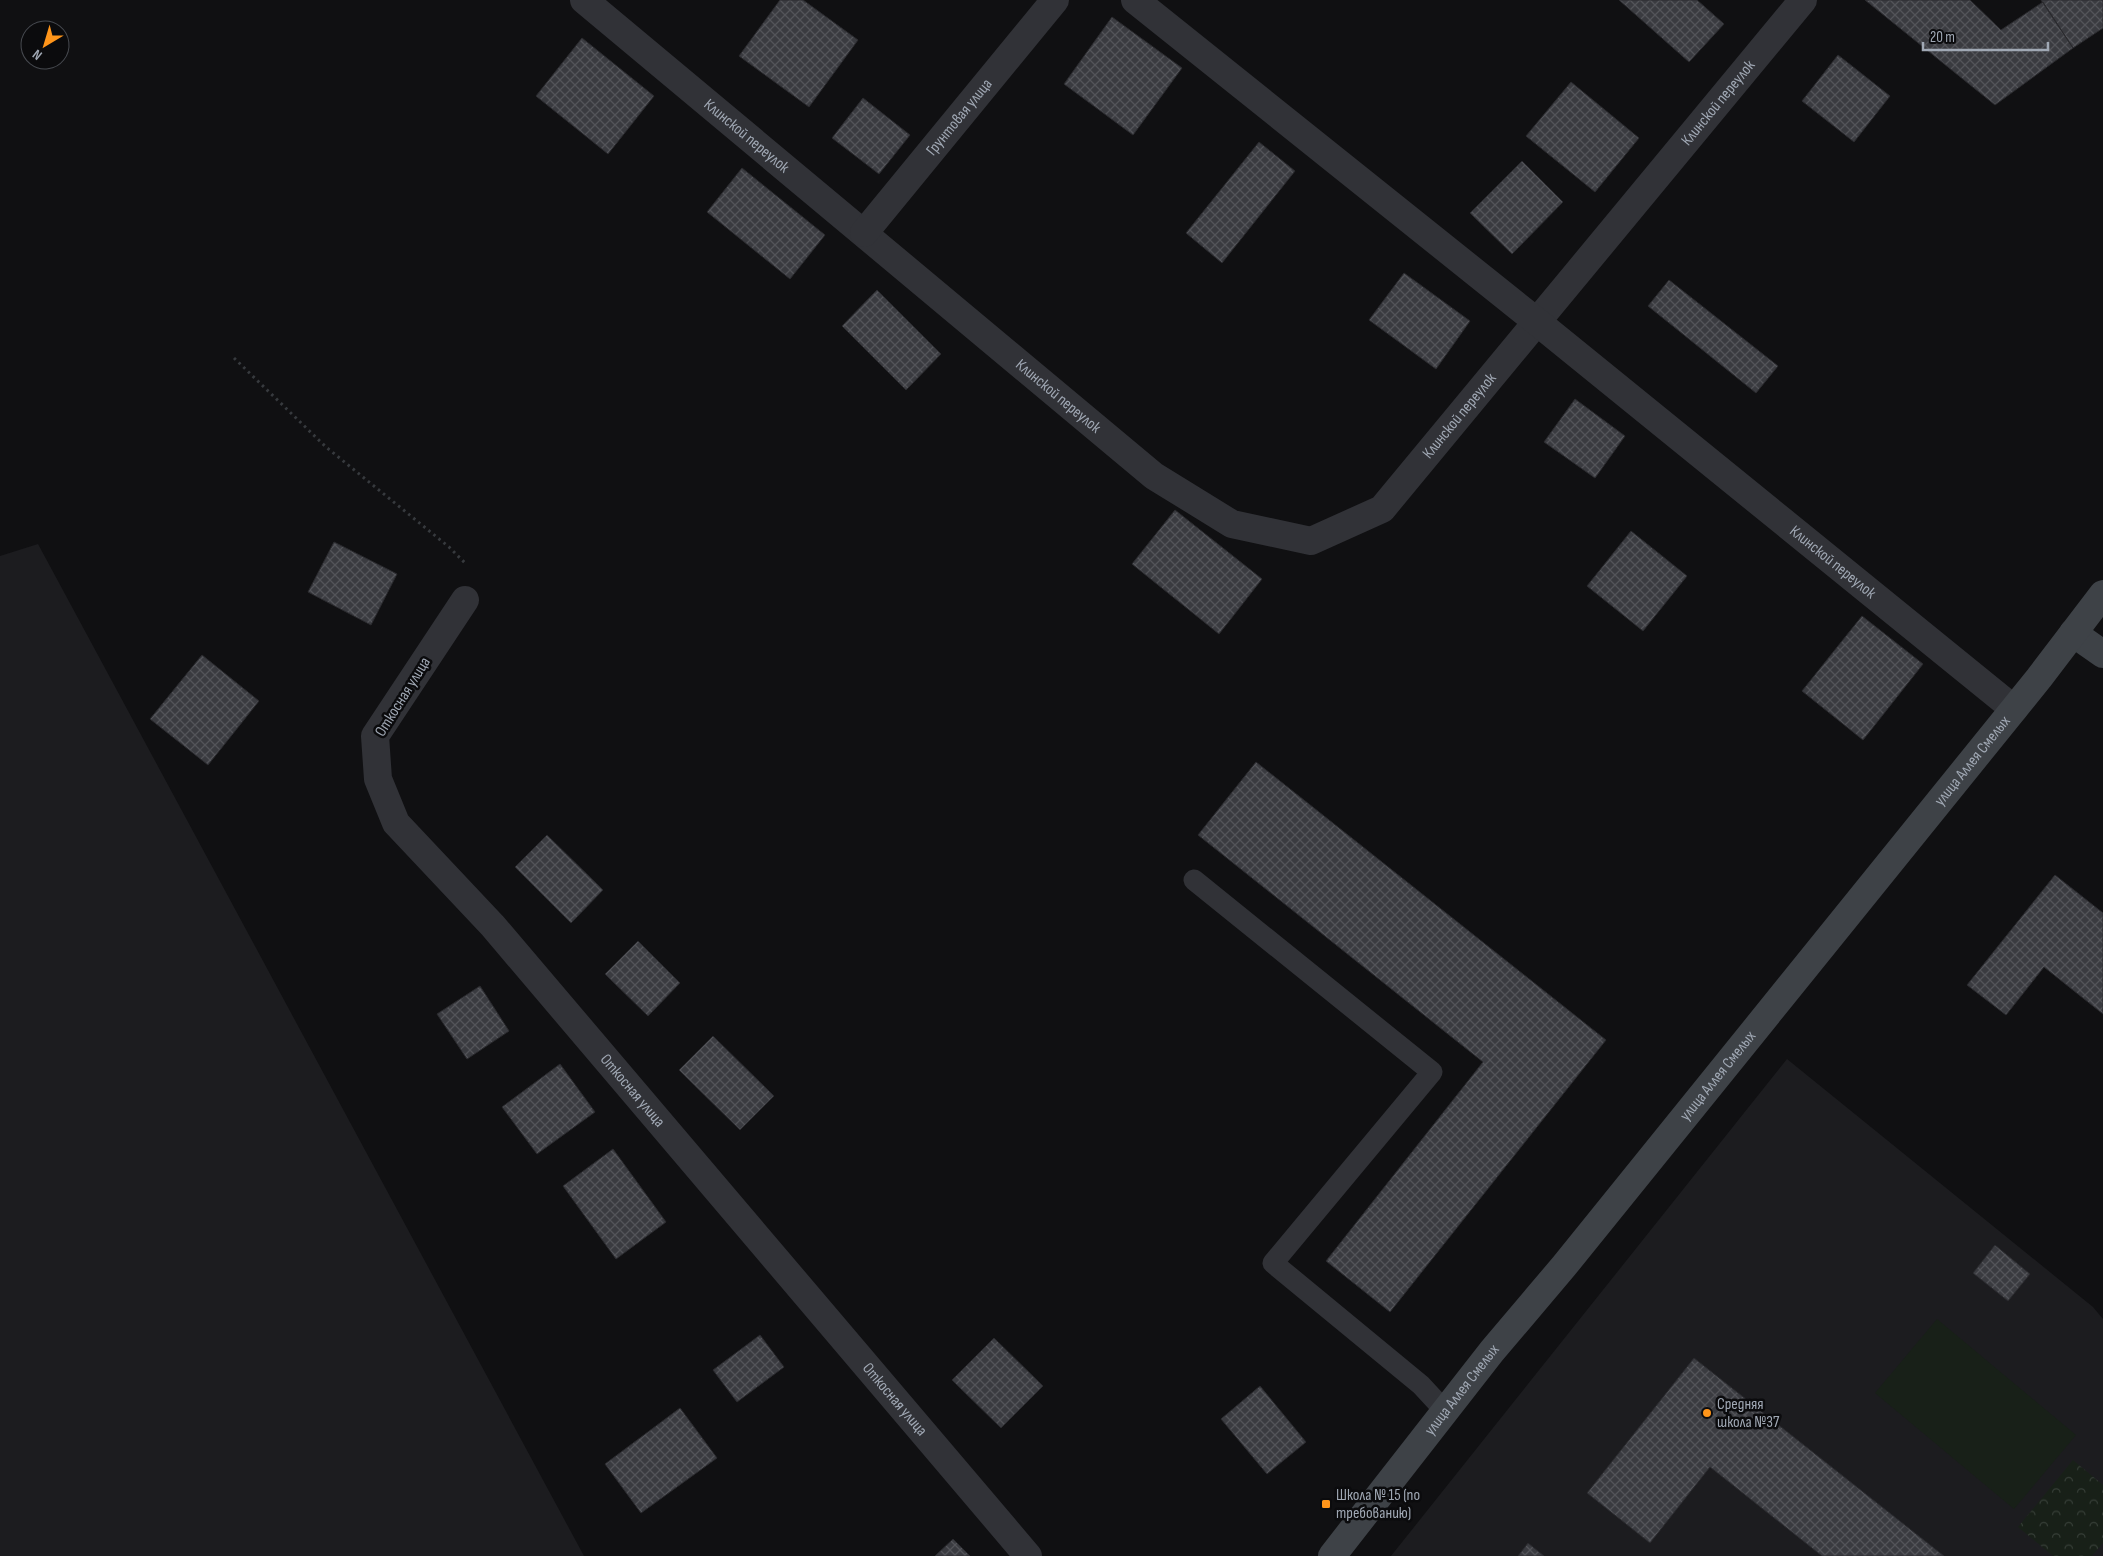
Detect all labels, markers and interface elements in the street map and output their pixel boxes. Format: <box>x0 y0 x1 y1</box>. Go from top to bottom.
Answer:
north arrow <box>20 20 70 70</box>
scale bar <box>1923 20 2048 52</box>
text: 20 m <box>1930 28 1955 47</box>
text: N <box>29 46 45 64</box>
street label: Клинской переулок <box>1677 55 1759 149</box>
street label: Грунтовая улица <box>922 75 996 159</box>
street label: Клинской переулок <box>700 95 794 178</box>
street label: Клинской переулок <box>1012 355 1106 438</box>
street label: Клинской переулок <box>1418 368 1501 462</box>
street label: Клинской переулок <box>1786 521 1880 603</box>
street label: Откосная улица <box>371 654 435 740</box>
street label: улица Аллея Смелых <box>1930 712 2014 810</box>
street label: улица Аллея Смелых <box>1676 1027 1760 1125</box>
street label: Откосная улица <box>596 1050 669 1131</box>
street label: улица Аллея Смелых <box>1420 1340 1503 1439</box>
street label: Откосная улица <box>858 1359 931 1440</box>
place label: Средняя школа №37 <box>1717 1395 1780 1432</box>
marker: Средняя школа №37 <box>1701 1407 1713 1419</box>
place label: Школа № 15 (по требованию) <box>1336 1486 1420 1523</box>
marker: Школа № 15 (по требованию) <box>1320 1498 1332 1510</box>

